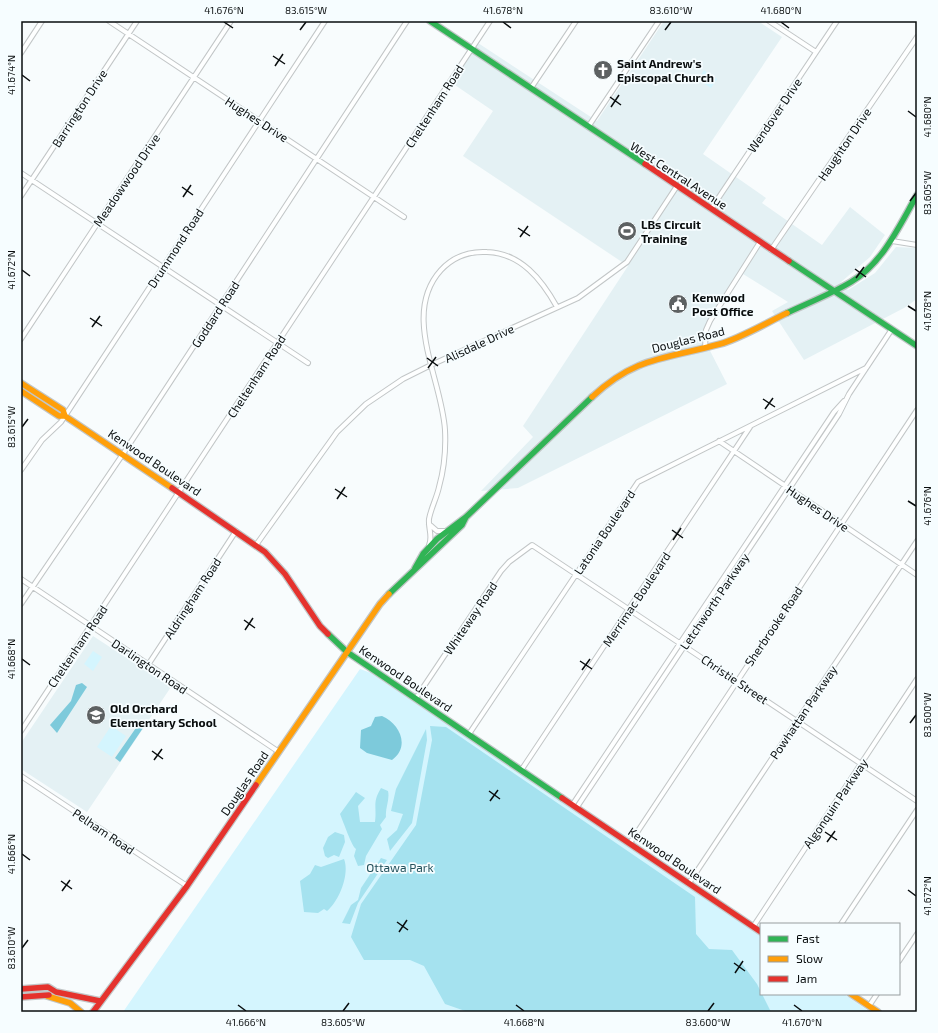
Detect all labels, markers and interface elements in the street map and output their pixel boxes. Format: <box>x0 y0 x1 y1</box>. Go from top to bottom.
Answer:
text: 41.676°N <box>204 4 244 16</box>
text: 83.615°W <box>285 4 328 16</box>
text: 41.678°N <box>483 4 523 16</box>
text: 83.610°W <box>650 4 693 16</box>
text: 41.680°N <box>761 4 801 16</box>
text: 41.674°N <box>5 55 17 95</box>
place label: Saint Andrew's Episcopal Church <box>617 56 714 84</box>
church icon: Saint Andrew's Episcopal Church <box>592 59 614 81</box>
street label: Cheltenham Road <box>402 62 466 150</box>
street label: Barrington Drive <box>49 67 109 149</box>
street label: Wendover Drive <box>744 75 804 155</box>
street label: Hughes Drive <box>223 93 291 145</box>
text: 41.680°N <box>921 97 933 137</box>
street label: Haughton Drive <box>815 105 873 183</box>
street label: Meadowwood Drive <box>90 131 162 229</box>
street label: West Central Avenue <box>628 138 730 212</box>
text: 83.605°W <box>921 170 933 215</box>
street label: Drummond Road <box>144 206 206 290</box>
place label: LBs Circuit Training <box>641 217 701 245</box>
sports icon: LBs Circuit Training <box>616 220 638 242</box>
text: 41.672°N <box>5 250 17 290</box>
street label: Goddard Road <box>188 278 242 350</box>
place label: Kenwood Post Office <box>692 290 754 318</box>
text: 41.678°N <box>921 291 933 331</box>
public building icon: Kenwood Post Office <box>667 293 689 315</box>
street label: Alisdale Drive <box>442 321 516 365</box>
street label: Douglas Road <box>650 323 726 355</box>
street label: Cheltenham Road <box>224 332 288 420</box>
text: 83.615°W <box>5 405 17 448</box>
street label: Kenwood Boulevard <box>106 426 204 498</box>
street label: Hughes Drive <box>784 482 852 534</box>
text: 41.676°N <box>921 486 933 526</box>
street label: Latonia Boulevard <box>571 487 637 577</box>
street label: Merrimac Boulevard <box>599 549 673 649</box>
street label: Letchworth Parkway <box>677 550 752 652</box>
street label: Aldringham Road <box>161 555 223 641</box>
street label: Whiteway Road <box>440 579 500 657</box>
street label: Sherbrooke Road <box>741 584 805 668</box>
street label: Cheltenham Road <box>44 602 110 690</box>
street label: Darlington Road <box>110 636 190 696</box>
text: 41.668°N <box>5 639 17 679</box>
street label: Kenwood Boulevard <box>357 642 455 714</box>
street label: Christie Street <box>699 651 771 707</box>
street label: Powhattan Parkway <box>766 662 840 761</box>
text: 83.600°W <box>921 692 933 737</box>
place label: Old Orchard Elementary School <box>110 701 217 730</box>
school or university icon: Old Orchard Elementary School <box>85 704 107 726</box>
street label: Douglas Road <box>217 748 271 818</box>
street label: Algonquin Parkway <box>800 755 871 850</box>
street label: Pelham Road <box>70 805 138 857</box>
street label: Kenwood Boulevard <box>626 824 724 896</box>
text: 41.666°N <box>5 834 17 874</box>
park label: Ottawa Park <box>366 860 434 874</box>
text: 41.672°N <box>921 876 933 916</box>
legend <box>760 923 900 995</box>
text: 83.610°W <box>5 926 17 969</box>
text: Fast <box>796 931 820 945</box>
text: Slow <box>796 951 823 965</box>
text: Jam <box>796 971 817 985</box>
text: 41.666°N <box>226 1016 266 1028</box>
text: 83.605°W <box>321 1016 366 1028</box>
text: 41.668°N <box>504 1016 544 1028</box>
text: 83.600°W <box>686 1016 731 1028</box>
text: 41.670°N <box>782 1016 822 1028</box>

